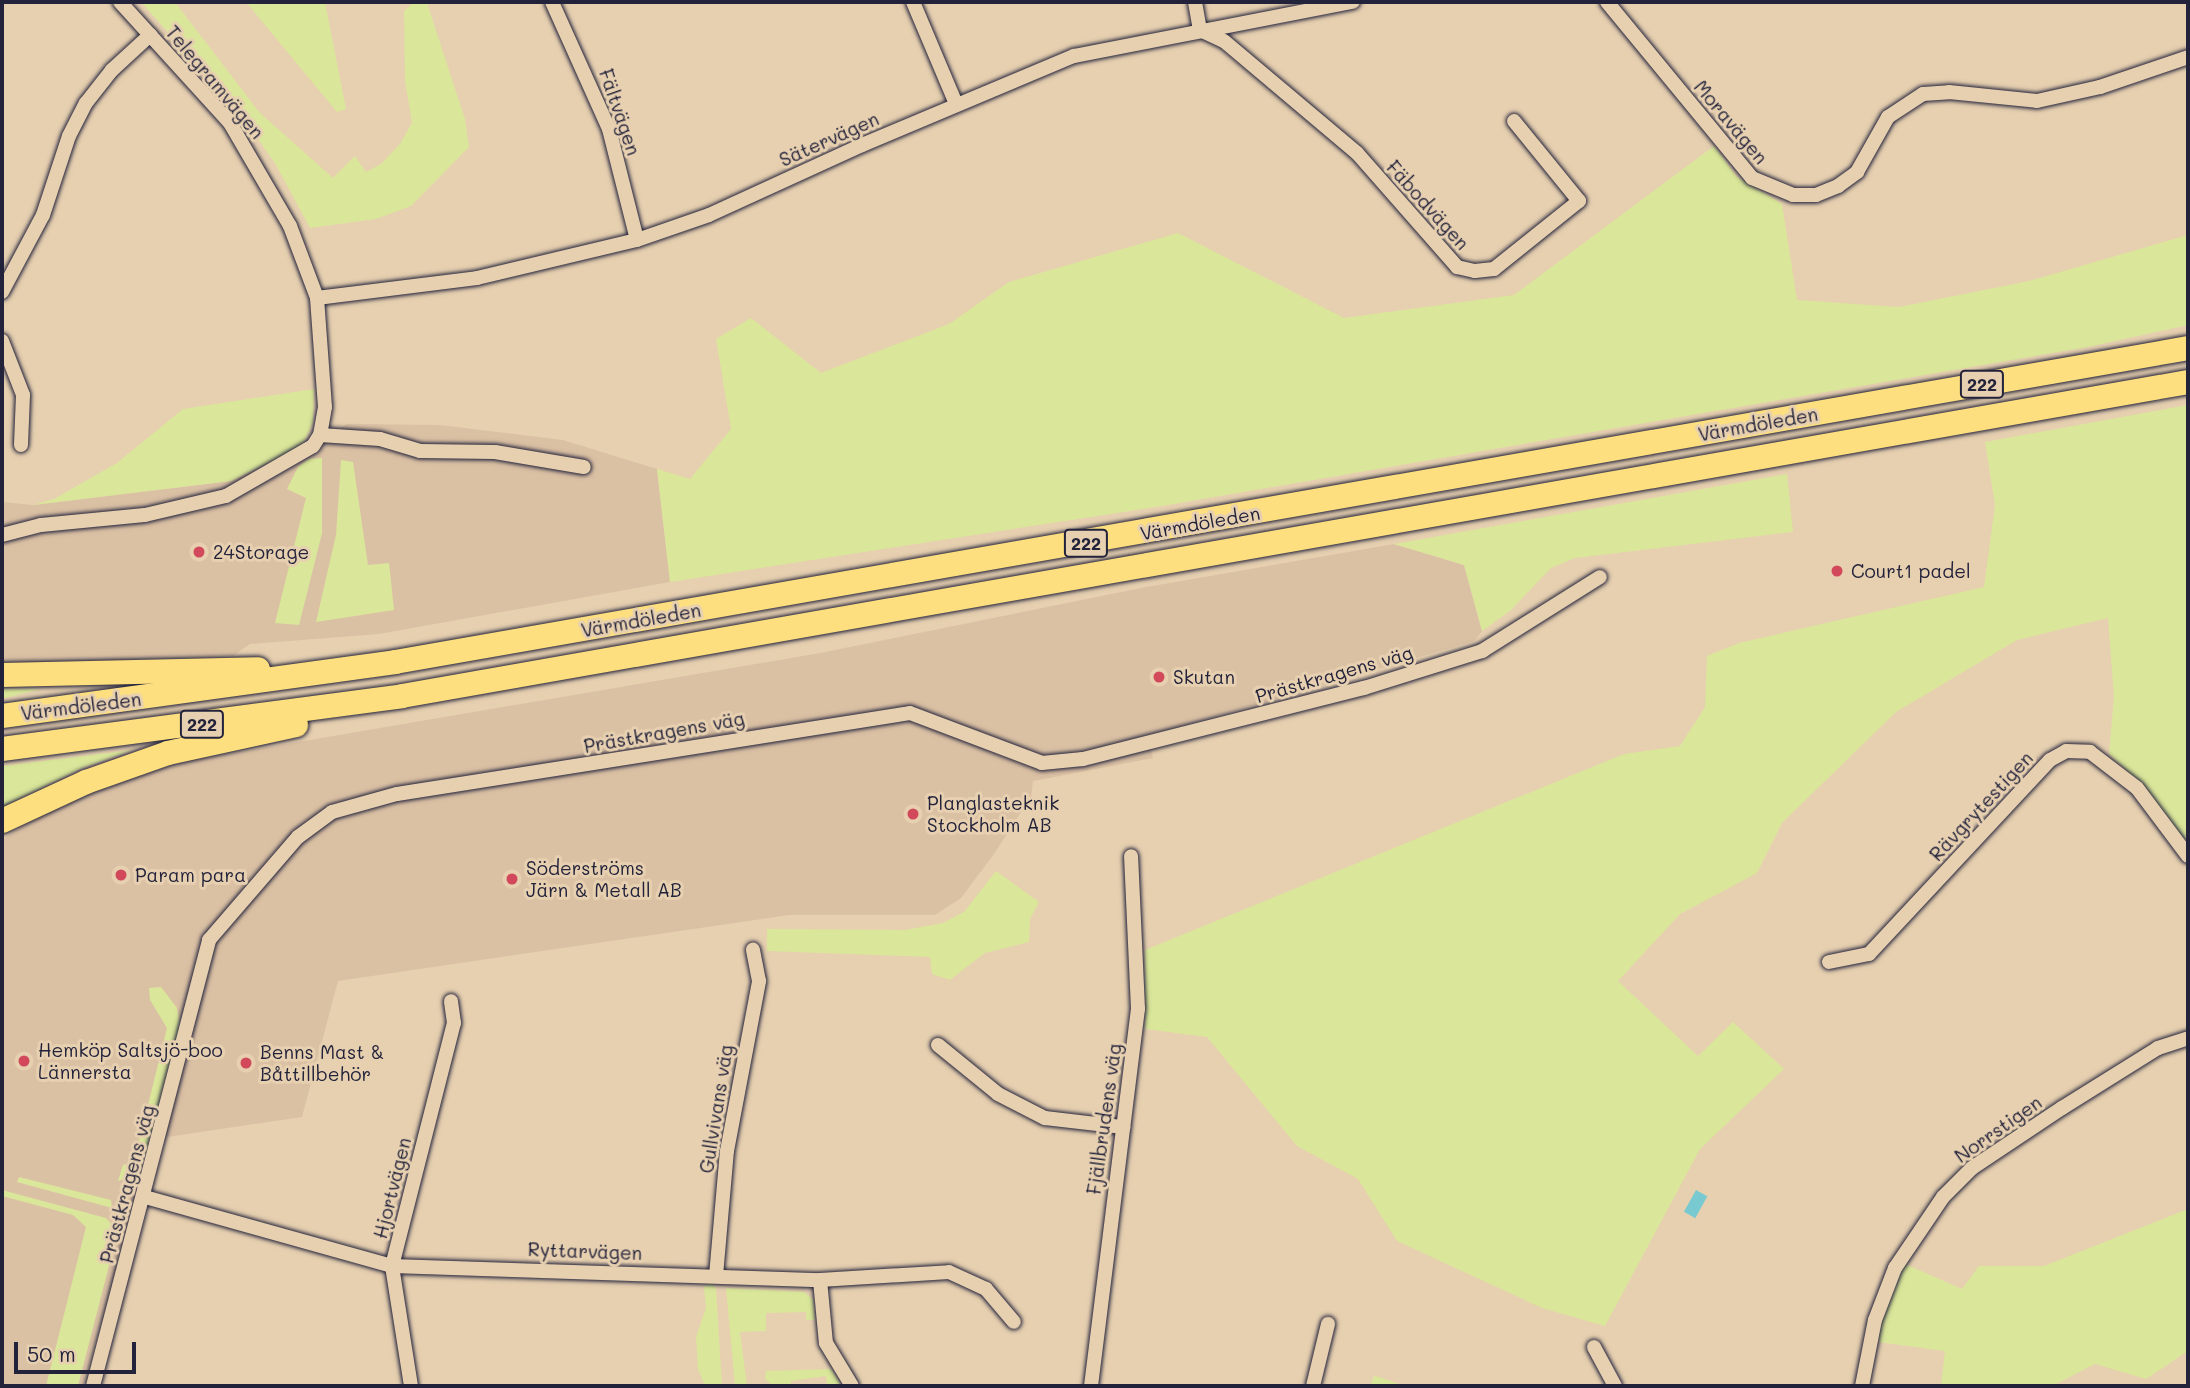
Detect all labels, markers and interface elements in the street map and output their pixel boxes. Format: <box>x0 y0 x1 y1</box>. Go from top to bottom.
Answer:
street label: Telegramvägen <box>161 21 269 143</box>
street label: Fältvägen <box>595 66 645 158</box>
street label: Moravägen <box>1689 76 1773 168</box>
street label: Sätervägen <box>776 107 882 171</box>
street label: Fäbodvägen <box>1382 156 1474 254</box>
road number: 222 <box>1959 370 2005 398</box>
street label: Värmdöleden <box>1696 402 1820 446</box>
street label: Värmdöleden <box>1138 501 1262 545</box>
road number: 222 <box>1063 528 1109 558</box>
place label: 24Storage <box>213 541 309 563</box>
marker: 24Storage <box>191 544 207 560</box>
place label: Court1 padel <box>1851 560 1971 582</box>
marker: Court1 padel <box>1829 563 1845 579</box>
street label: Värmdöleden <box>579 598 703 642</box>
street label: Prästkragens väg <box>1253 641 1415 707</box>
place label: Skutan <box>1173 666 1235 688</box>
marker: Skutan <box>1151 669 1167 685</box>
street label: Värmdöleden <box>19 687 143 725</box>
street label: Prästkragens väg <box>582 707 746 757</box>
road number: 222 <box>179 710 225 738</box>
street label: Rävgrytestigen <box>1924 747 2038 865</box>
place label: Planglasteknik Stockholm AB <box>927 792 1059 836</box>
marker: Planglasteknik Stockholm AB <box>905 806 921 822</box>
place label: Söderströms Järn & Metall AB <box>526 857 682 901</box>
place label: Param para <box>135 864 246 886</box>
marker: Param para <box>113 867 129 883</box>
marker: Söderströms Järn & Metall AB <box>504 871 520 887</box>
place label: Hemköp Saltsjö-boo Lännersta <box>38 1039 223 1083</box>
place label: Benns Mast & Båttillbehör <box>260 1041 384 1085</box>
street label: Fjällbrudens väg <box>1082 1042 1126 1196</box>
street label: Gullvivans väg <box>695 1043 737 1175</box>
marker: Hemköp Saltsjö-boo Lännersta <box>16 1053 32 1069</box>
marker: Benns Mast & Båttillbehör <box>238 1055 254 1071</box>
street label: Norrstigen <box>1950 1091 2046 1167</box>
street label: Prästkragens väg <box>95 1102 159 1266</box>
street label: Hjortvägen <box>368 1135 416 1241</box>
street label: Ryttarvägen <box>527 1238 643 1264</box>
scale bar <box>18 1328 140 1372</box>
text: 50 m <box>27 1340 76 1367</box>

